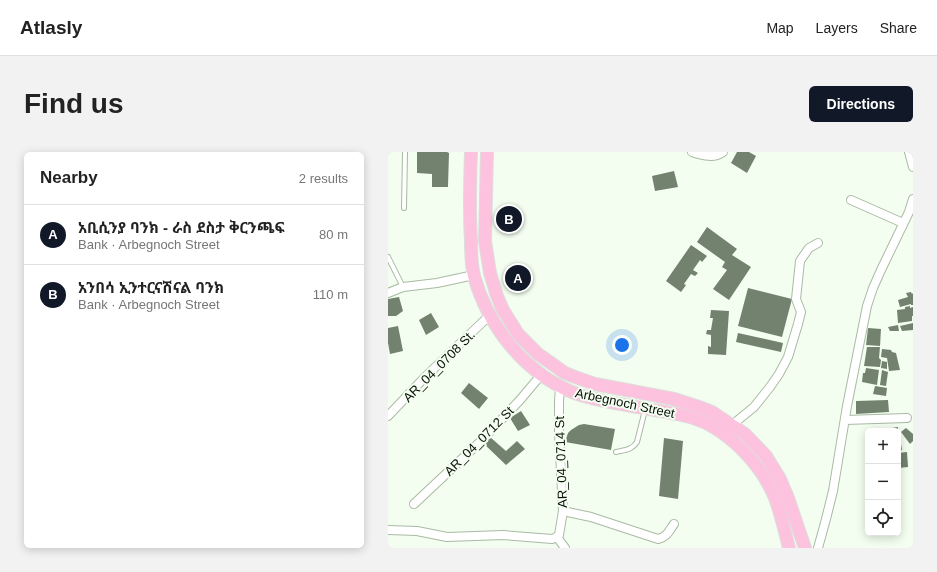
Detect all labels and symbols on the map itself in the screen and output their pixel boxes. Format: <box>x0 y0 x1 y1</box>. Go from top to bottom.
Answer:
pin: B <box>496 204 522 234</box>
pin: A <box>505 263 531 293</box>
street label: AR_04_0708 St. <box>400 327 478 405</box>
your location <box>612 335 632 355</box>
street label: Arbegnoch Street <box>574 385 676 421</box>
street label: AR_04_0712 St <box>441 403 517 479</box>
street label: AR_04_0714 St <box>552 415 570 508</box>

